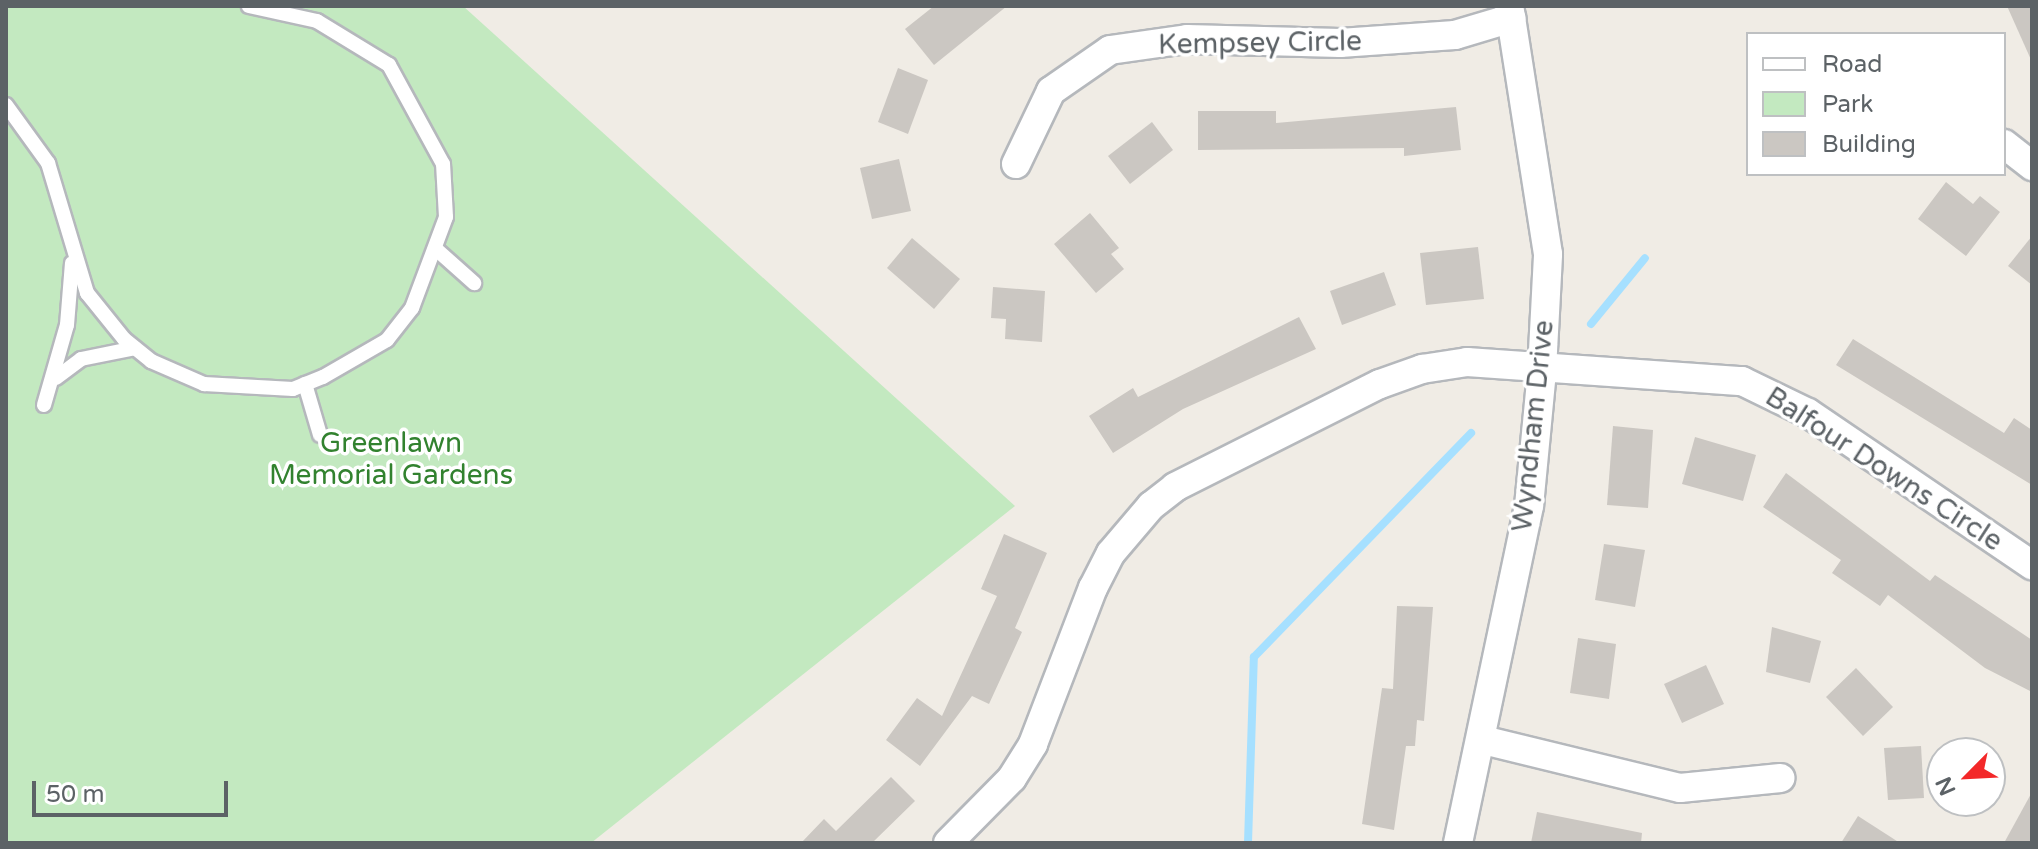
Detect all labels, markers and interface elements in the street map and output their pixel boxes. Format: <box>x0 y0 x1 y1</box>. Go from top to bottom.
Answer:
street label: Kempsey Circle <box>1158 24 1362 62</box>
legend <box>1746 32 2006 176</box>
text: Road <box>1822 50 1882 79</box>
text: Park <box>1822 90 1873 119</box>
text: Building <box>1822 130 1916 159</box>
street label: Wyndham Drive <box>1505 319 1561 533</box>
street label: Balfour Downs Circle <box>1759 380 2009 558</box>
park label: Greenlawn Memorial Gardens <box>269 426 513 492</box>
north arrow <box>1926 737 2006 817</box>
scale bar <box>36 765 232 815</box>
text: N <box>1930 773 1961 799</box>
text: 50 m <box>46 780 104 809</box>

